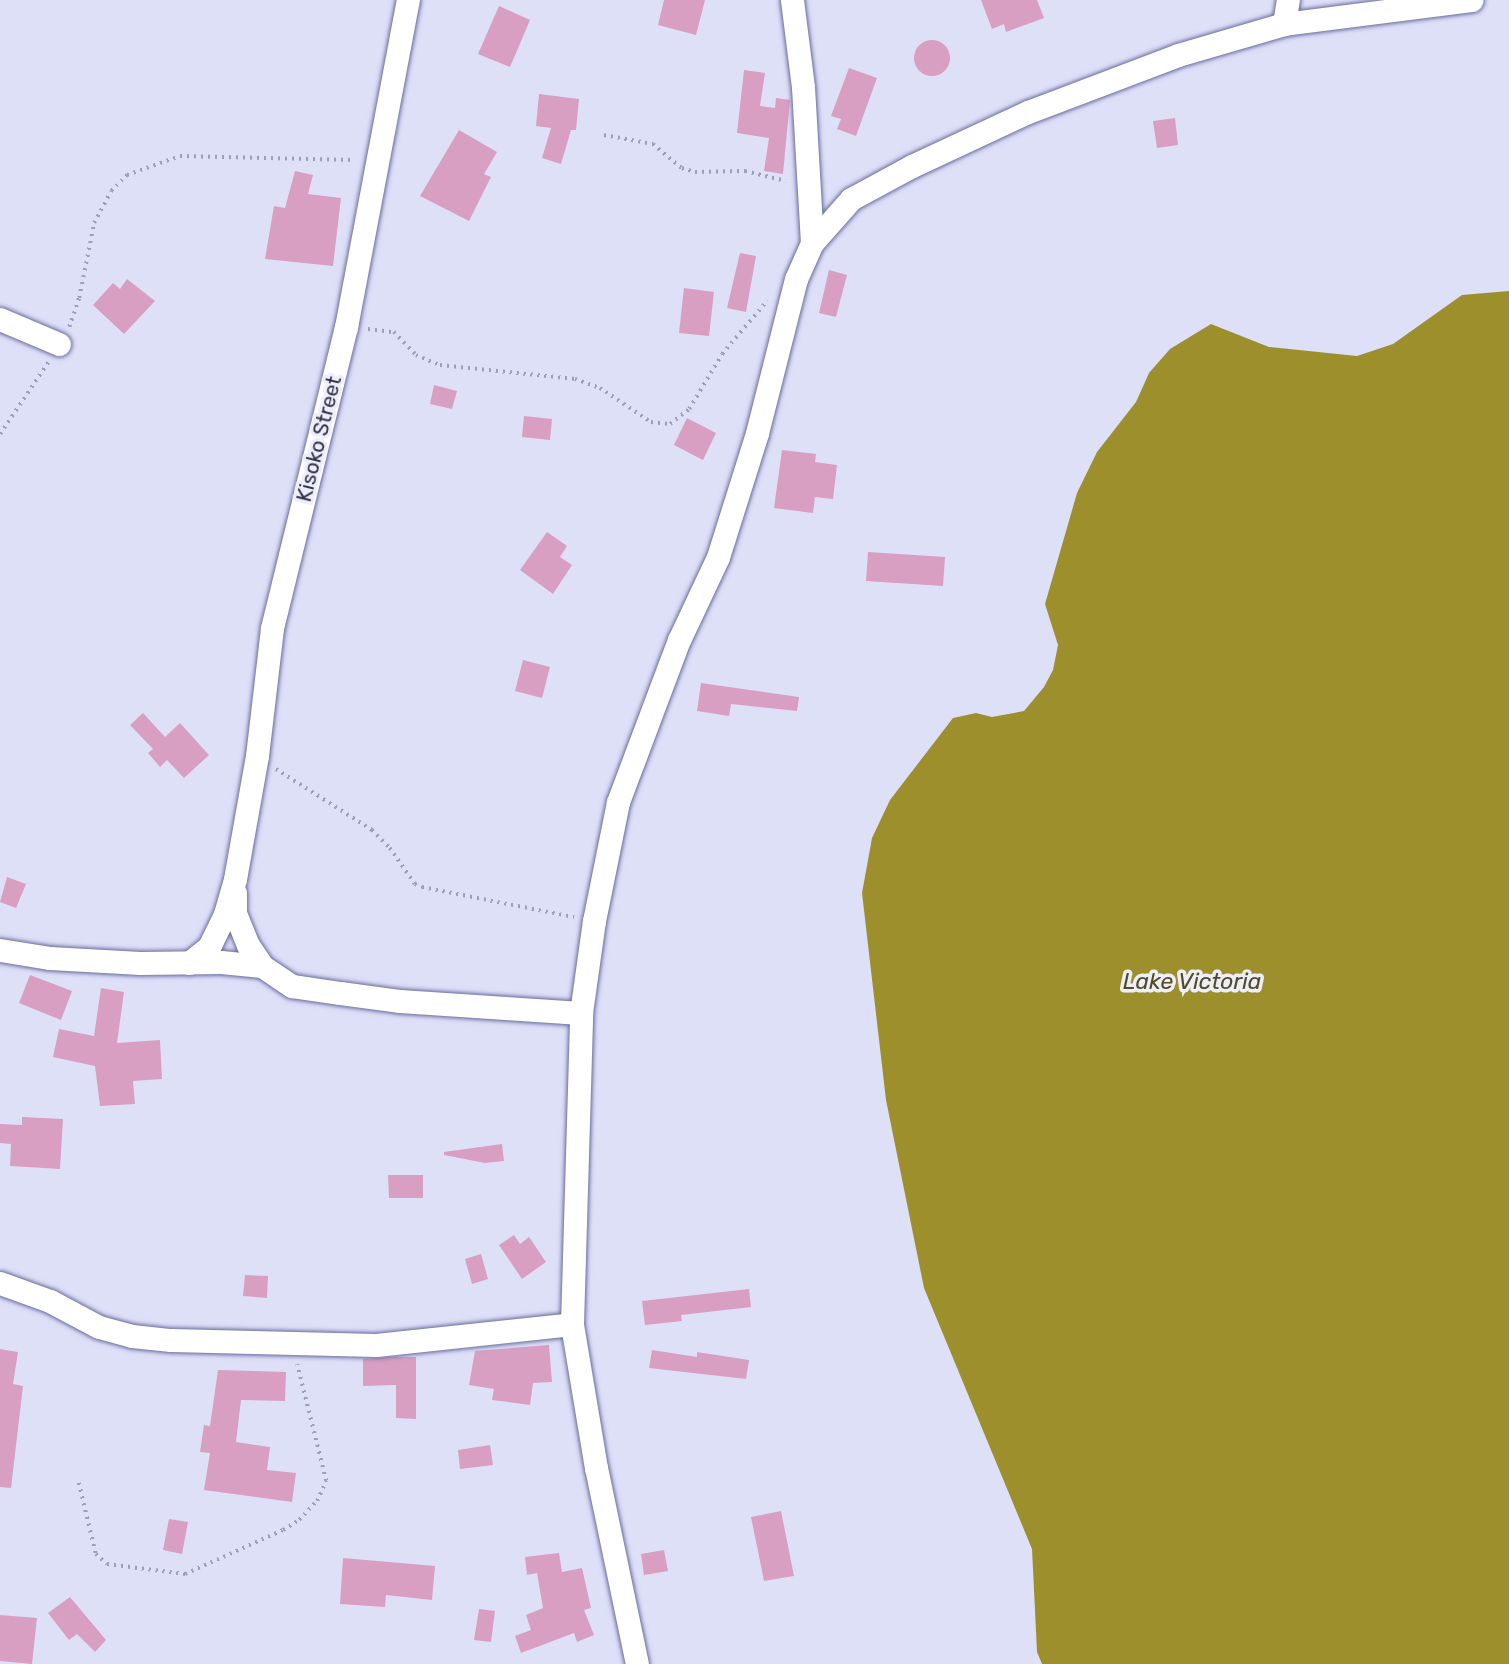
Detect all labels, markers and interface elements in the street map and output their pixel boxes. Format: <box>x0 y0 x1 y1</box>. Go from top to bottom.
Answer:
street label: Kisoko Street <box>291 374 347 504</box>
water label: Lake Victoria <box>1122 967 1262 995</box>

